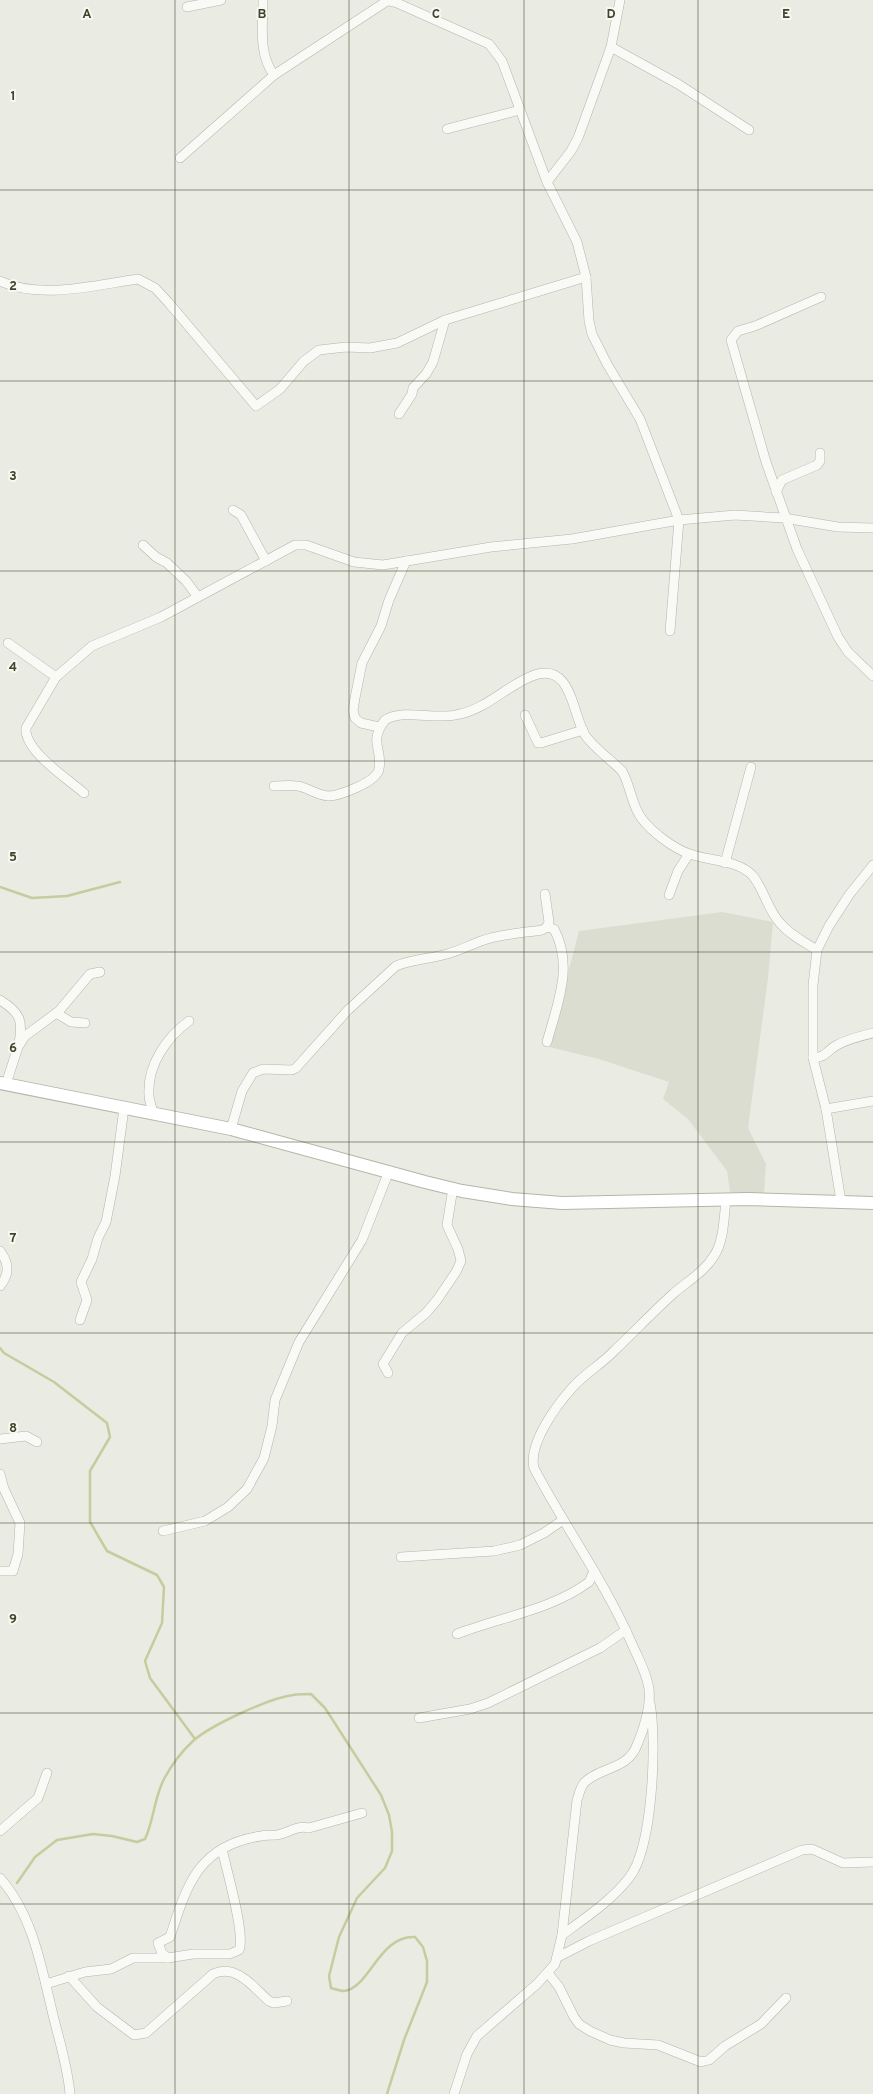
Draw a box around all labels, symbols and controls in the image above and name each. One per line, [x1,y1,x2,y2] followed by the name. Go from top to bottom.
[82,7,92,23] text: A
[258,7,267,23] text: B
[432,7,440,23] text: C
[606,7,616,23] text: D
[782,7,790,23] text: E
[10,89,16,105] text: 1
[9,279,17,295] text: 2
[9,469,17,485] text: 3
[9,660,17,676] text: 4
[9,850,17,866] text: 5
[9,1041,17,1057] text: 6
[10,1231,17,1247] text: 7
[9,1421,17,1437] text: 8
[9,1612,17,1628] text: 9

